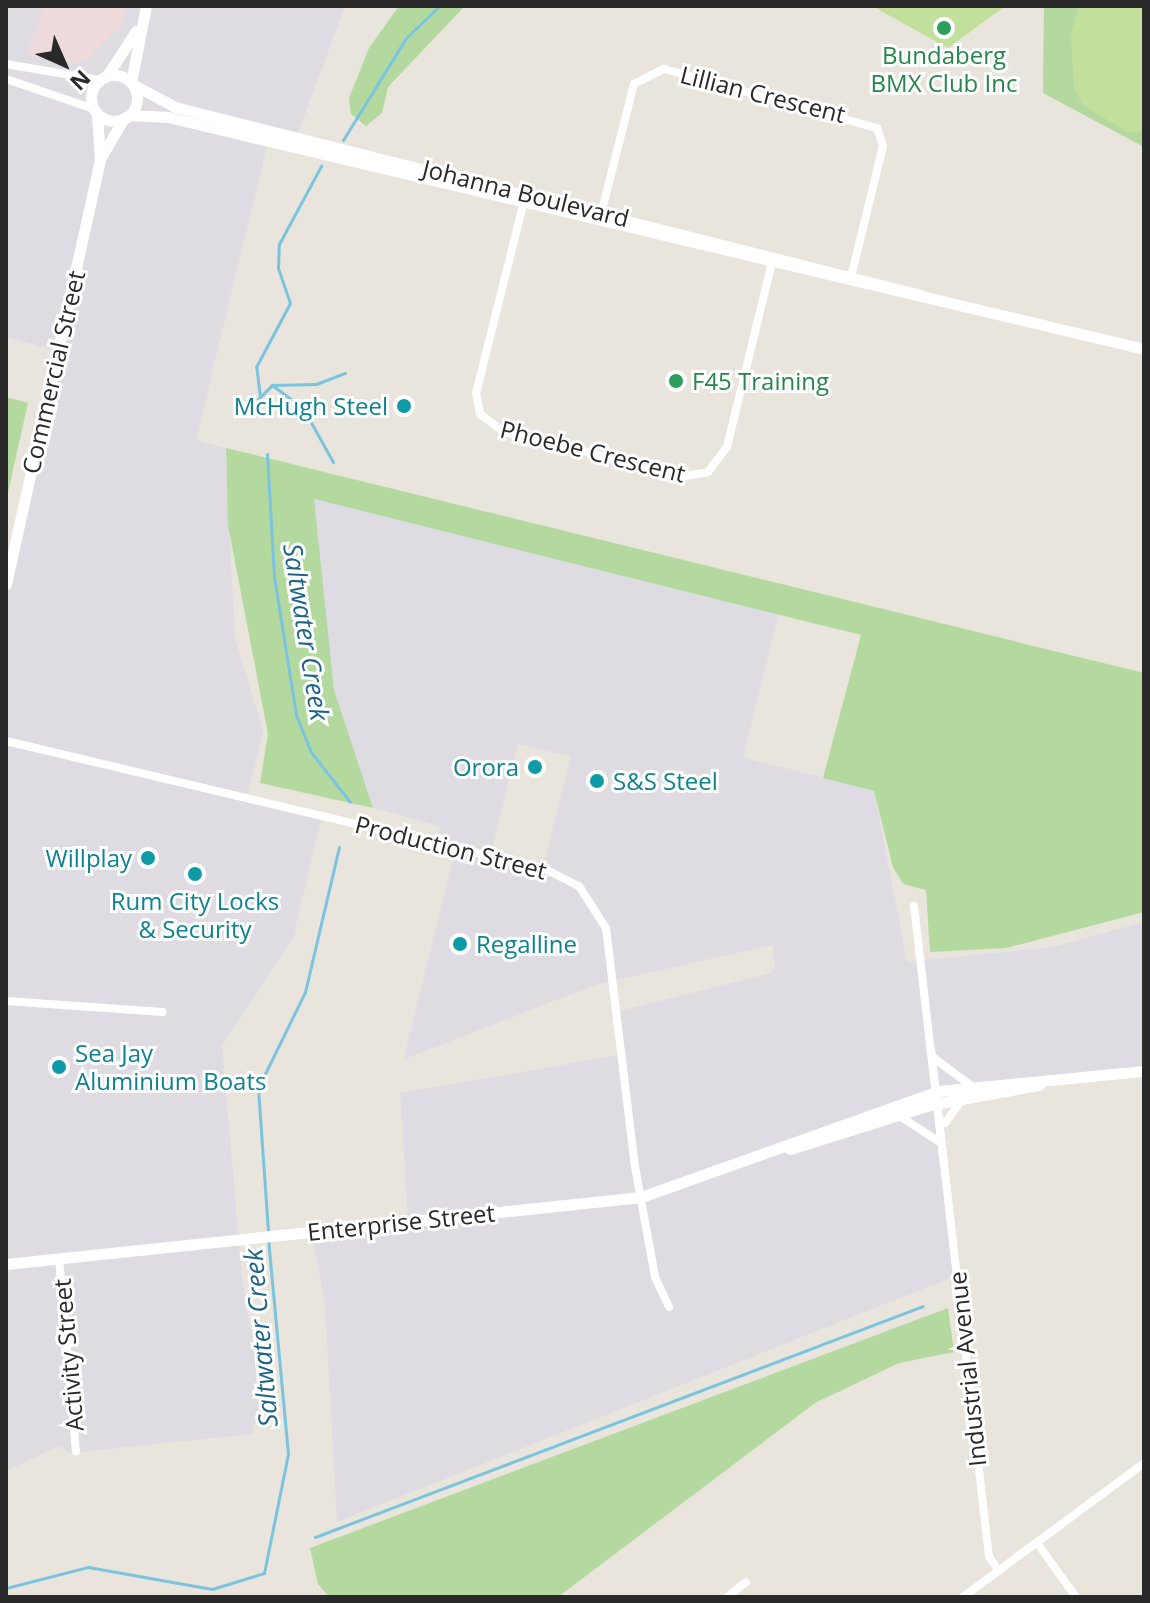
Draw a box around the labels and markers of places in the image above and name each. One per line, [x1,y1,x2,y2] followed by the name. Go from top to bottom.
[935,19,953,37] marker: Bundaberg BMX Club Inc
[871,41,1017,97] place label: Bundaberg BMX Club Inc
[692,367,829,395] place label: F45 Training
[667,372,685,390] marker: F45 Training
[234,392,388,420] place label: McHugh Steel
[395,397,413,415] marker: McHugh Steel
[453,753,519,781] place label: Orora
[526,758,544,776] marker: Orora
[613,767,718,795] place label: S&S Steel
[588,772,606,790] marker: S&S Steel
[46,844,132,872] place label: Willplay
[139,849,157,867] marker: Willplay
[186,865,204,883] marker: Rum City Locks & Security
[111,887,279,943] place label: Rum City Locks & Security
[476,930,577,958] place label: Regalline
[451,935,469,953] marker: Regalline
[75,1039,266,1095] place label: Sea Jay Aluminium Boats
[50,1058,68,1076] marker: Sea Jay Aluminium Boats

